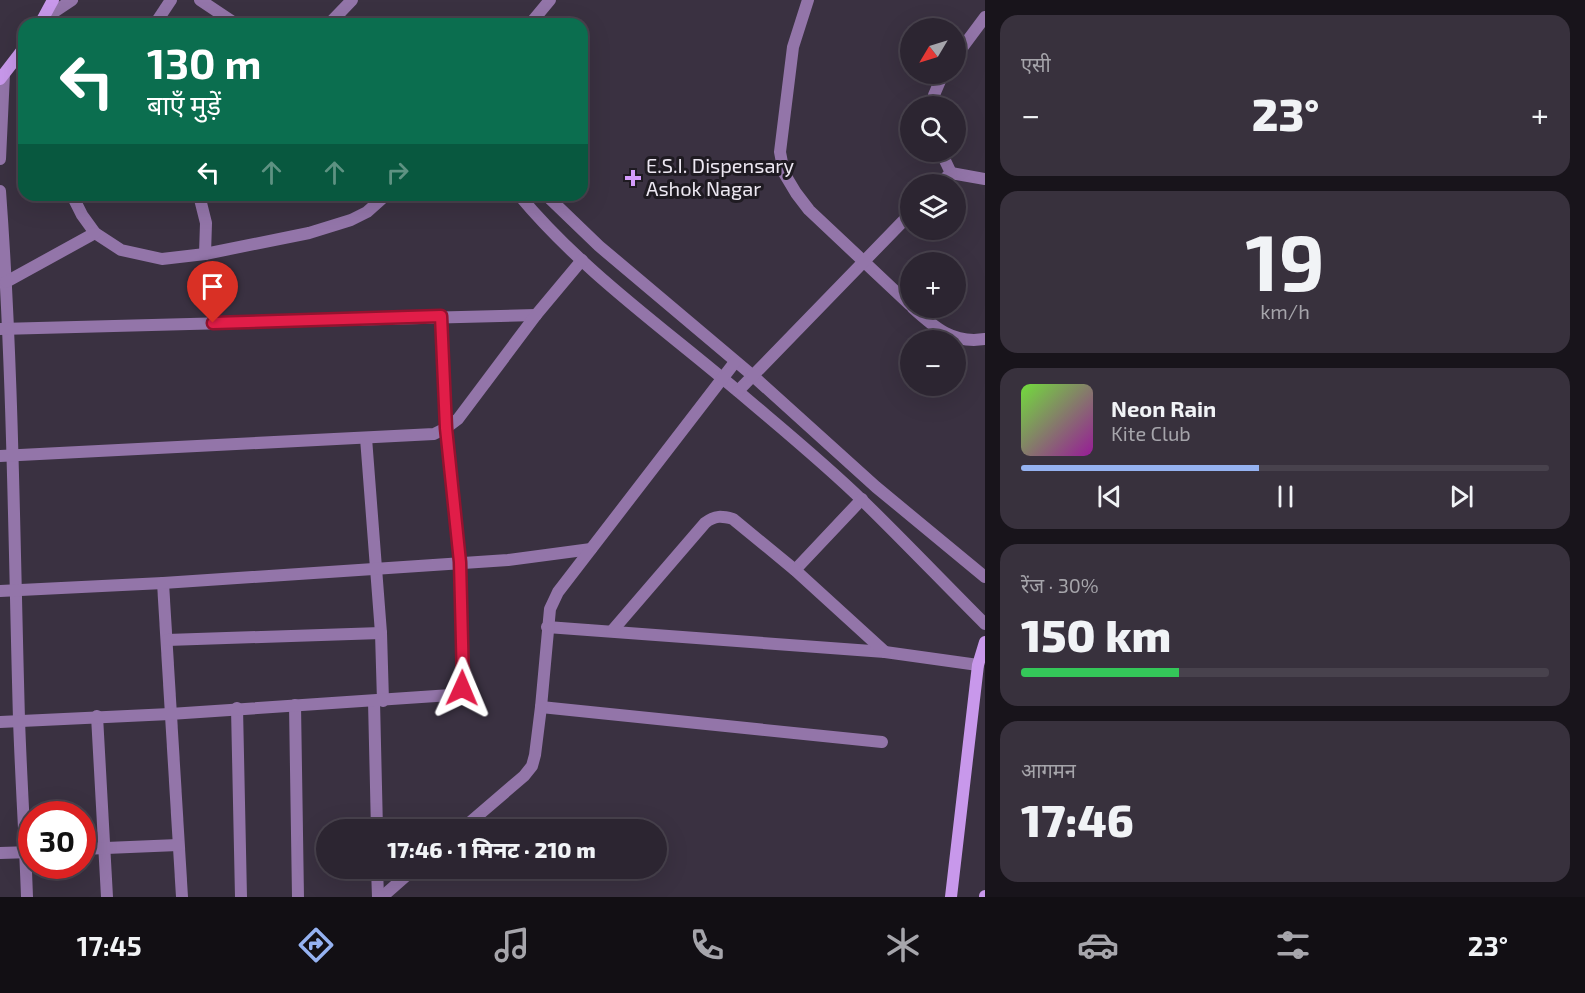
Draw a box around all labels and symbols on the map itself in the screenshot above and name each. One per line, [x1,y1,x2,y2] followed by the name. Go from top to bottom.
[900,18,966,84] north arrow
[646,153,794,200] place label: E.S.I. Dispensary Ashok Nagar
[624,169,642,187] marker: E.S.I. Dispensary Ashok Nagar
[187,261,238,323] pin
[430,656,494,720] position arrow
[18,801,96,879] speed limit sign: 30

